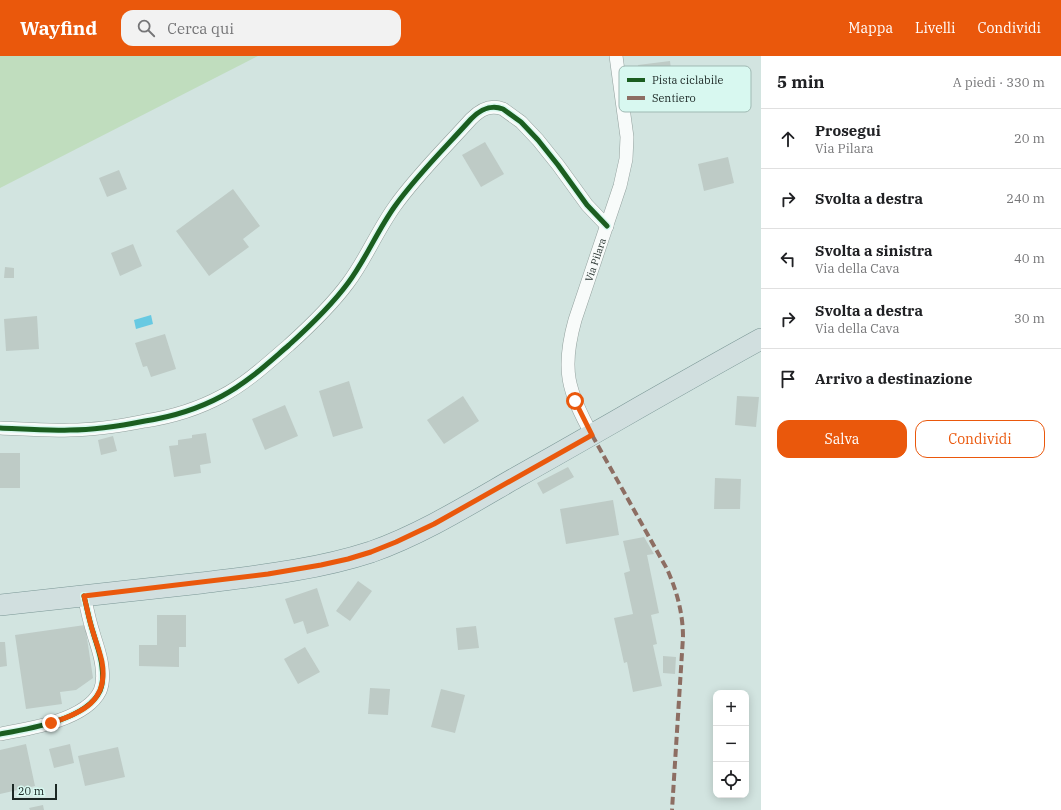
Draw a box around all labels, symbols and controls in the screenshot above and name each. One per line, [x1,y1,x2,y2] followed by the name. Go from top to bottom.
[121,10,401,46] search box
[20,16,97,40] text: Wayfind
[135,17,157,39] icon: search
[167,19,234,38] text: Cerca qui
[848,19,893,37] text: Mappa
[915,19,955,37] text: Livelli
[977,19,1041,37] text: Condividi
[619,66,751,112] legend
[777,71,825,93] text: 5 min
[652,73,723,87] text: Pista ciclabile
[953,74,1045,91] text: A piedi · 330 m
[652,91,696,105] text: Sentiero
[815,121,881,140] text: Prosegui
[777,128,799,150] icon: ahead
[1014,130,1045,147] text: 20 m
[815,140,874,157] text: Via Pilara
[777,188,799,210] icon: right
[815,189,923,208] text: Svolta a destra
[1006,190,1045,207] text: 240 m
[582,236,609,283] street label: Via Pilara
[815,241,933,260] text: Svolta a sinistra
[777,248,799,270] icon: left
[1014,250,1045,267] text: 40 m
[815,260,899,277] text: Via della Cava
[815,301,923,320] text: Svolta a destra
[777,308,799,330] icon: right
[1014,310,1045,327] text: 30 m
[815,320,899,337] text: Via della Cava
[777,368,799,390] icon: arrive
[815,369,972,388] text: Arrivo a destinazione
[566,392,584,410] route start
[777,420,907,458] button: Salva
[915,420,1045,458] button: Condividi
[713,690,749,798] map controls
[713,690,749,726] button: +
[42,714,60,732] route end
[713,726,749,762] button: −
[713,762,749,798] button: locate
[12,782,57,801] scale bar
[18,784,44,798] text: 20 m

